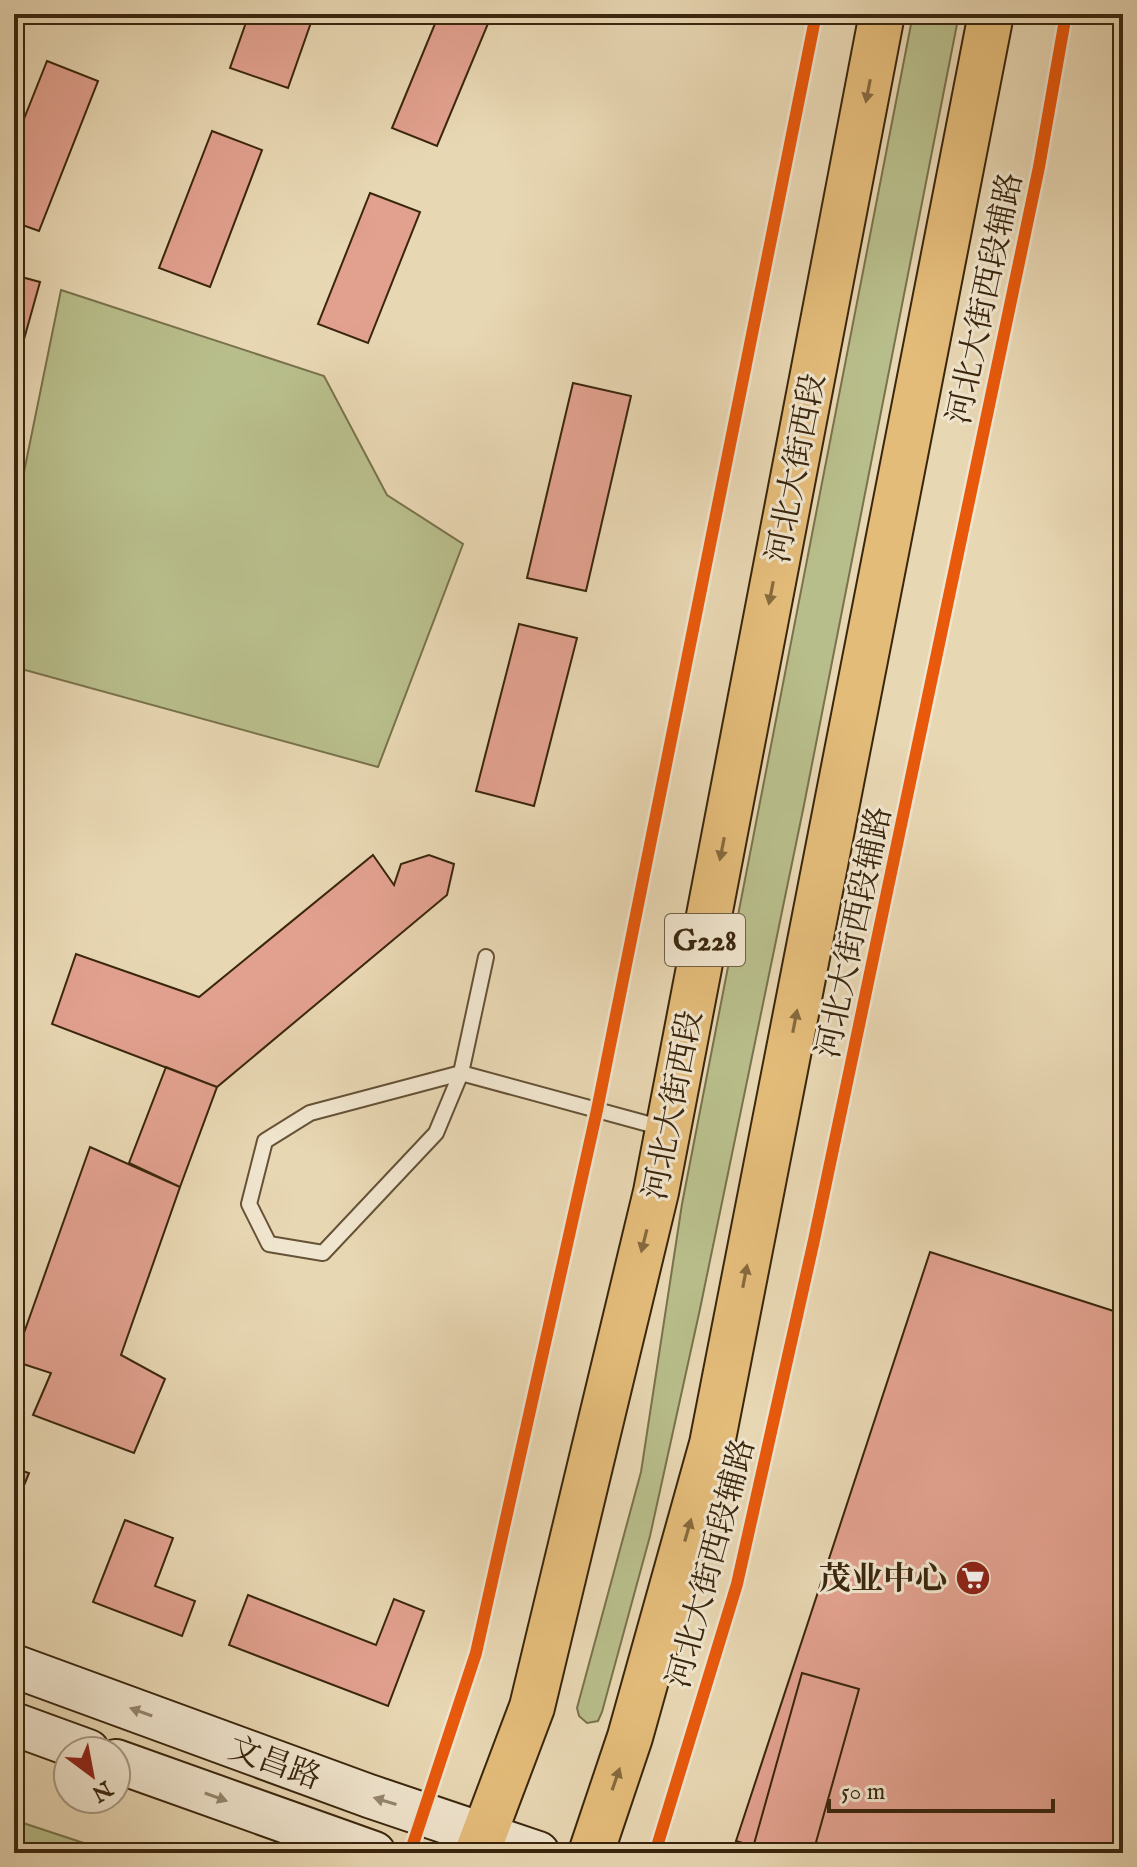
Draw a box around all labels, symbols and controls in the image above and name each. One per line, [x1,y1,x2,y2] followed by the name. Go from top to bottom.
[861,78,873,103] one-way arrow
[940,169,1033,428] street label: 河北大街西段辅路
[759,370,836,567] street label: 河北大街西段
[764,581,777,606] one-way arrow
[809,803,902,1062] street label: 河北大街西段辅路
[715,837,728,862] one-way arrow
[665,914,745,966] road number: G228
[636,1007,713,1204] street label: 河北大街西段
[790,1008,802,1033] one-way arrow
[637,1229,650,1254] one-way arrow
[739,1263,752,1288] one-way arrow
[659,1435,765,1693] street label: 河北大街西段辅路
[682,1517,695,1541] one-way arrow
[954,1559,992,1597] supermarket icon: 茂业中心
[819,1560,947,1601] place label: 茂业中心
[128,1706,152,1718] one-way arrow
[222,1729,326,1800] street label: 文昌路
[52,1735,132,1815] north arrow
[829,1763,1053,1813] scale bar
[610,1767,623,1791] one-way arrow
[86,1773,118,1807] text: N
[841,1777,885,1808] text: 50 m
[204,1791,228,1804] one-way arrow
[373,1794,397,1807] one-way arrow

